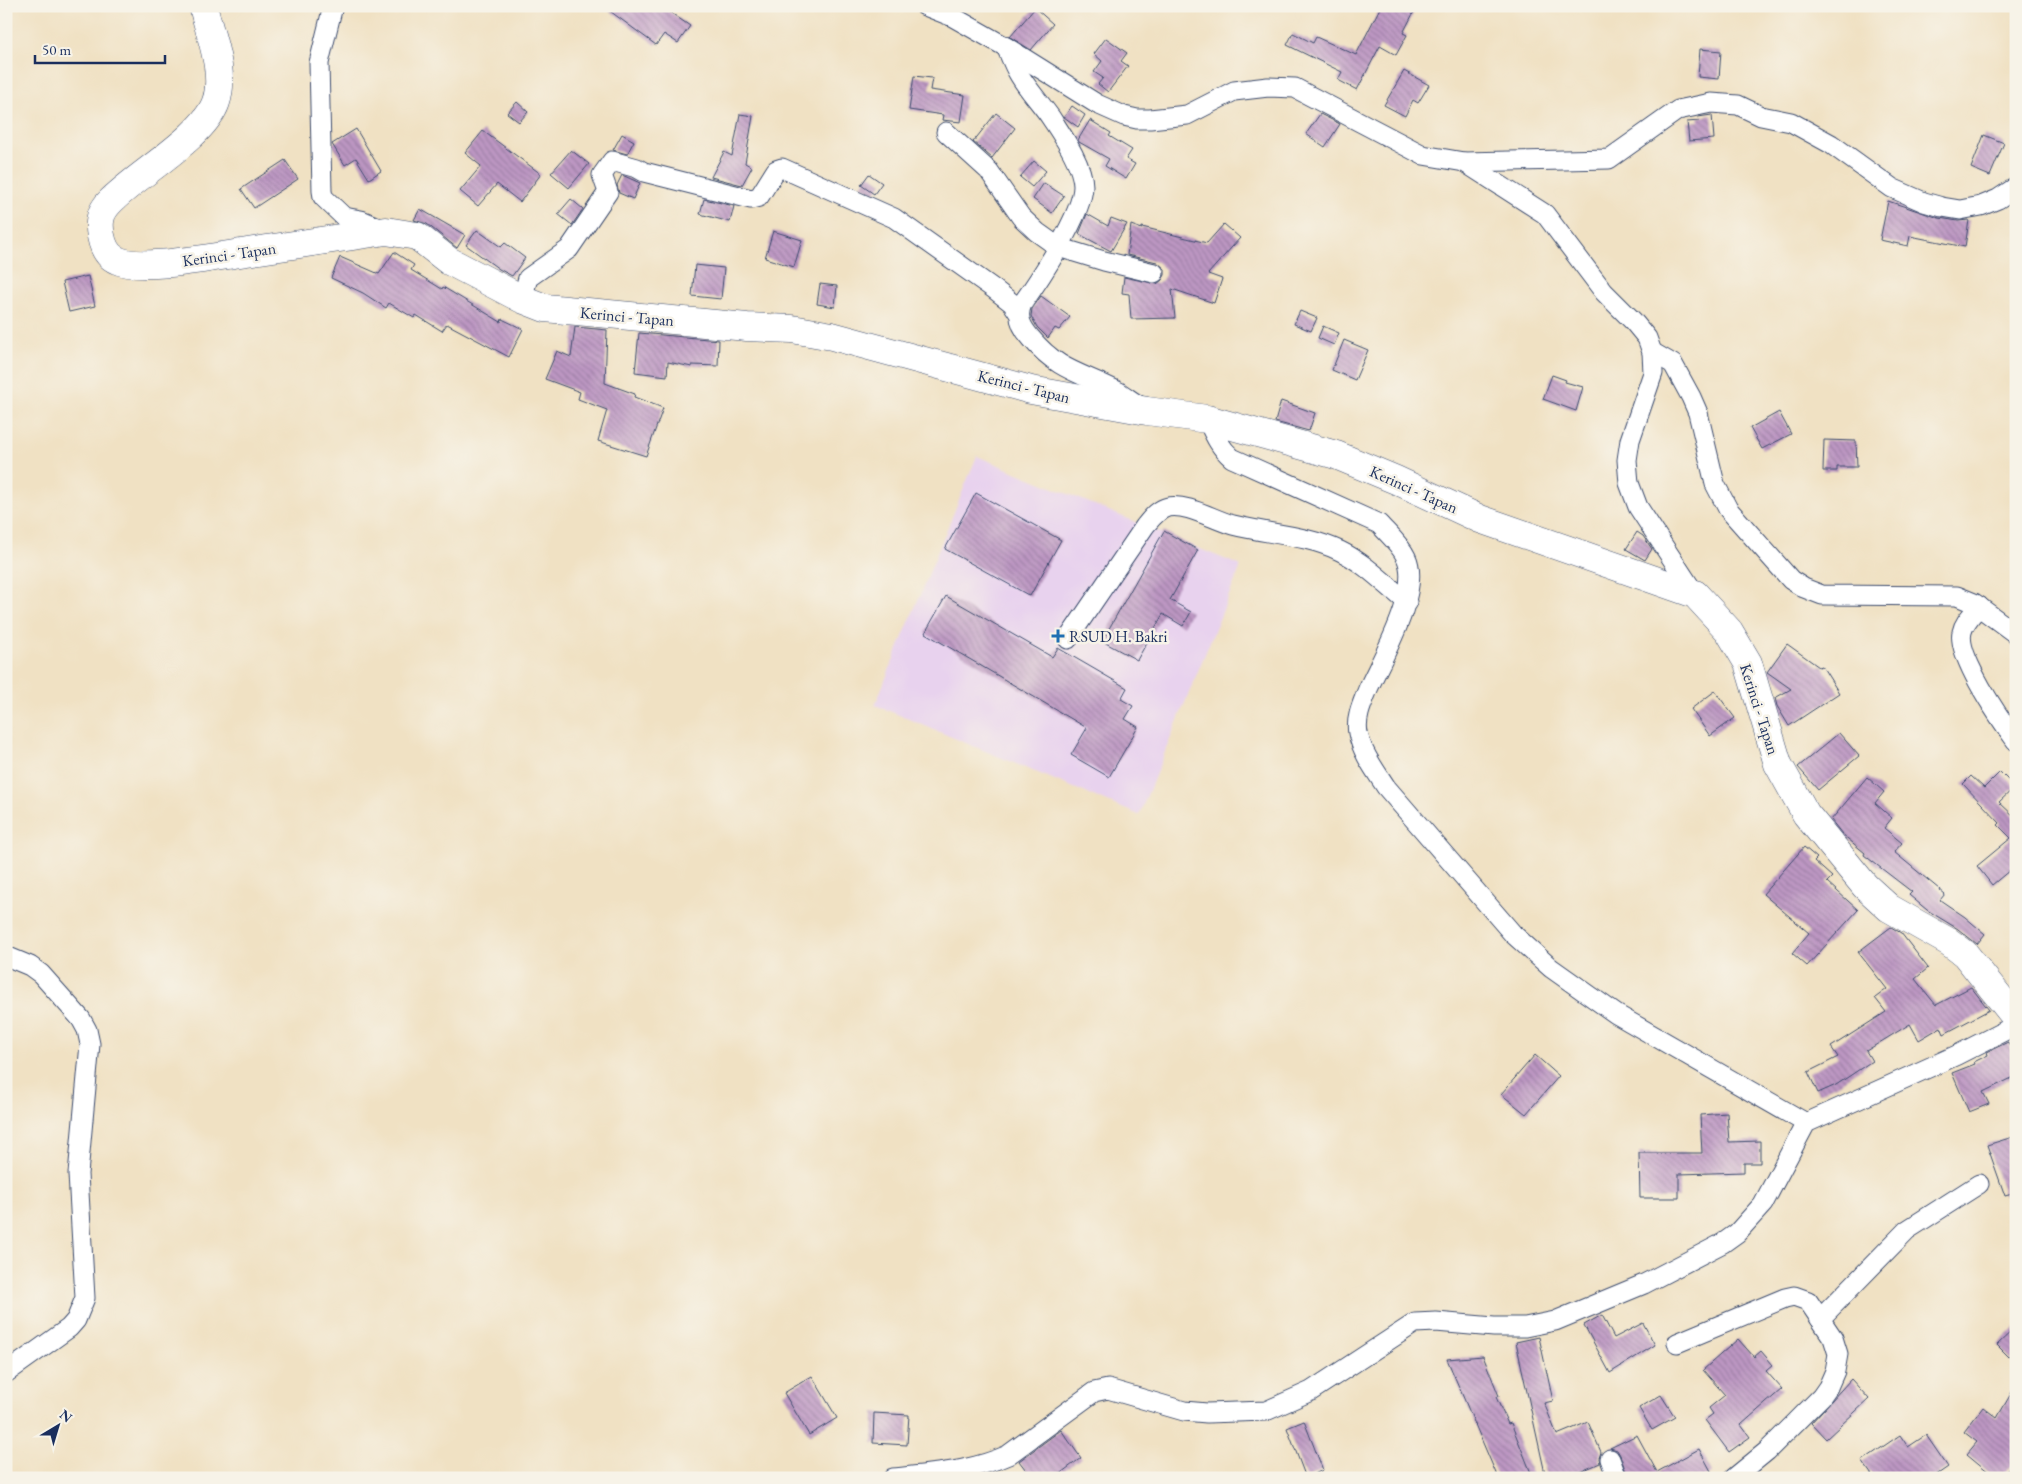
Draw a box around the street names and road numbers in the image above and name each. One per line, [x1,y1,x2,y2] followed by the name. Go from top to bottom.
[181,237,278,271] street label: Kerinci - Tapan
[579,302,675,331] street label: Kerinci - Tapan
[976,365,1073,408] street label: Kerinci - Tapan
[1366,461,1462,518] street label: Kerinci - Tapan
[1735,661,1784,758] street label: Kerinci - Tapan

